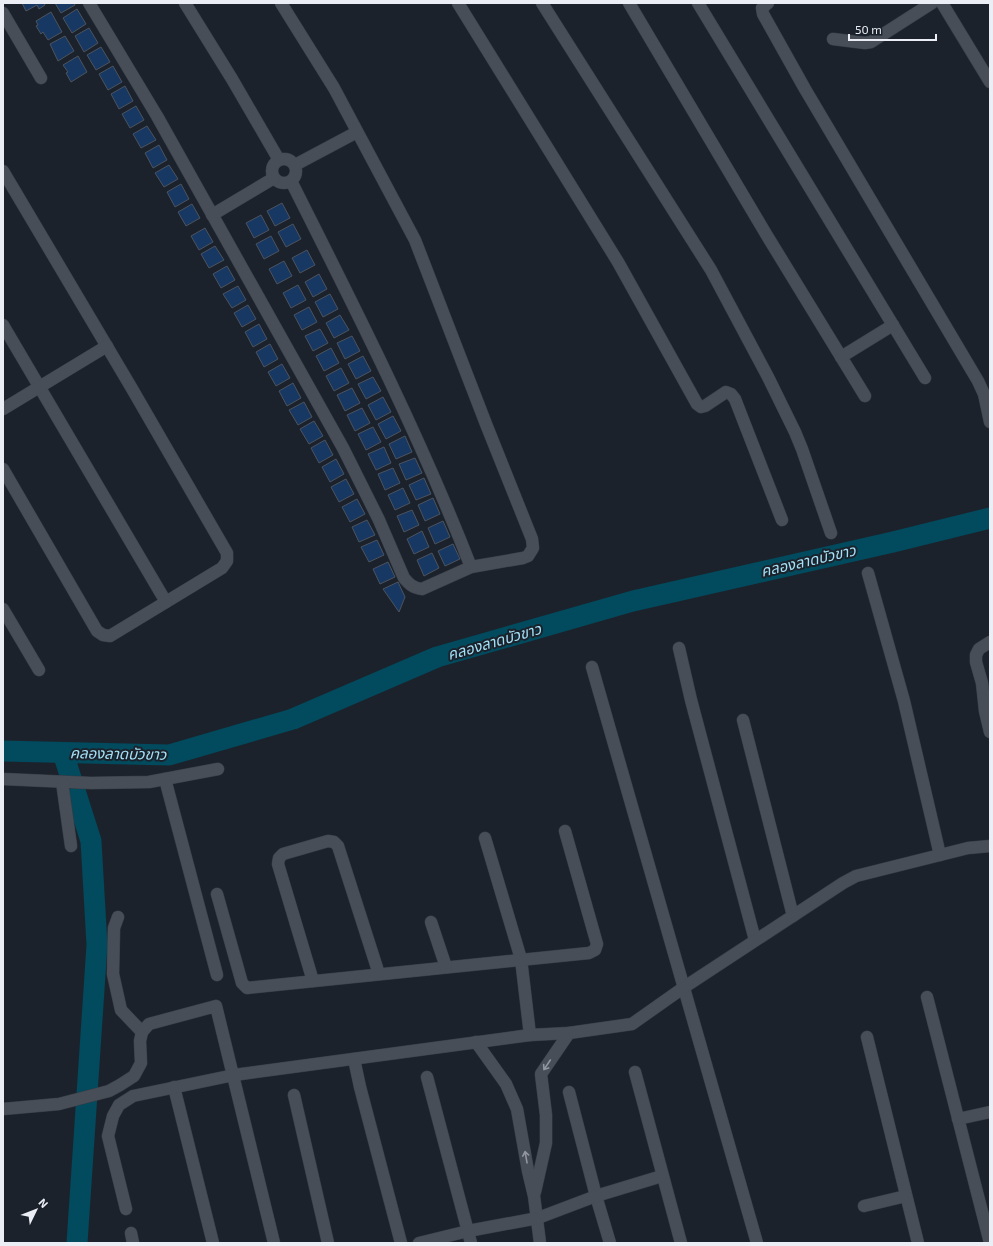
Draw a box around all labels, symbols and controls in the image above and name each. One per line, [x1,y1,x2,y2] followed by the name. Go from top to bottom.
[849,16,936,42] scale bar
[855,22,882,36] text: 50 m
[759,540,858,580] water label: คลองลาดบัวขาว
[445,619,543,663] water label: คลองลาดบัวขาว
[70,743,167,763] water label: คลองลาดบัวขาว
[542,1059,550,1071] one-way arrow
[522,1151,530,1164] one-way arrow
[16,1190,56,1230] north arrow
[36,1195,51,1210] text: N

